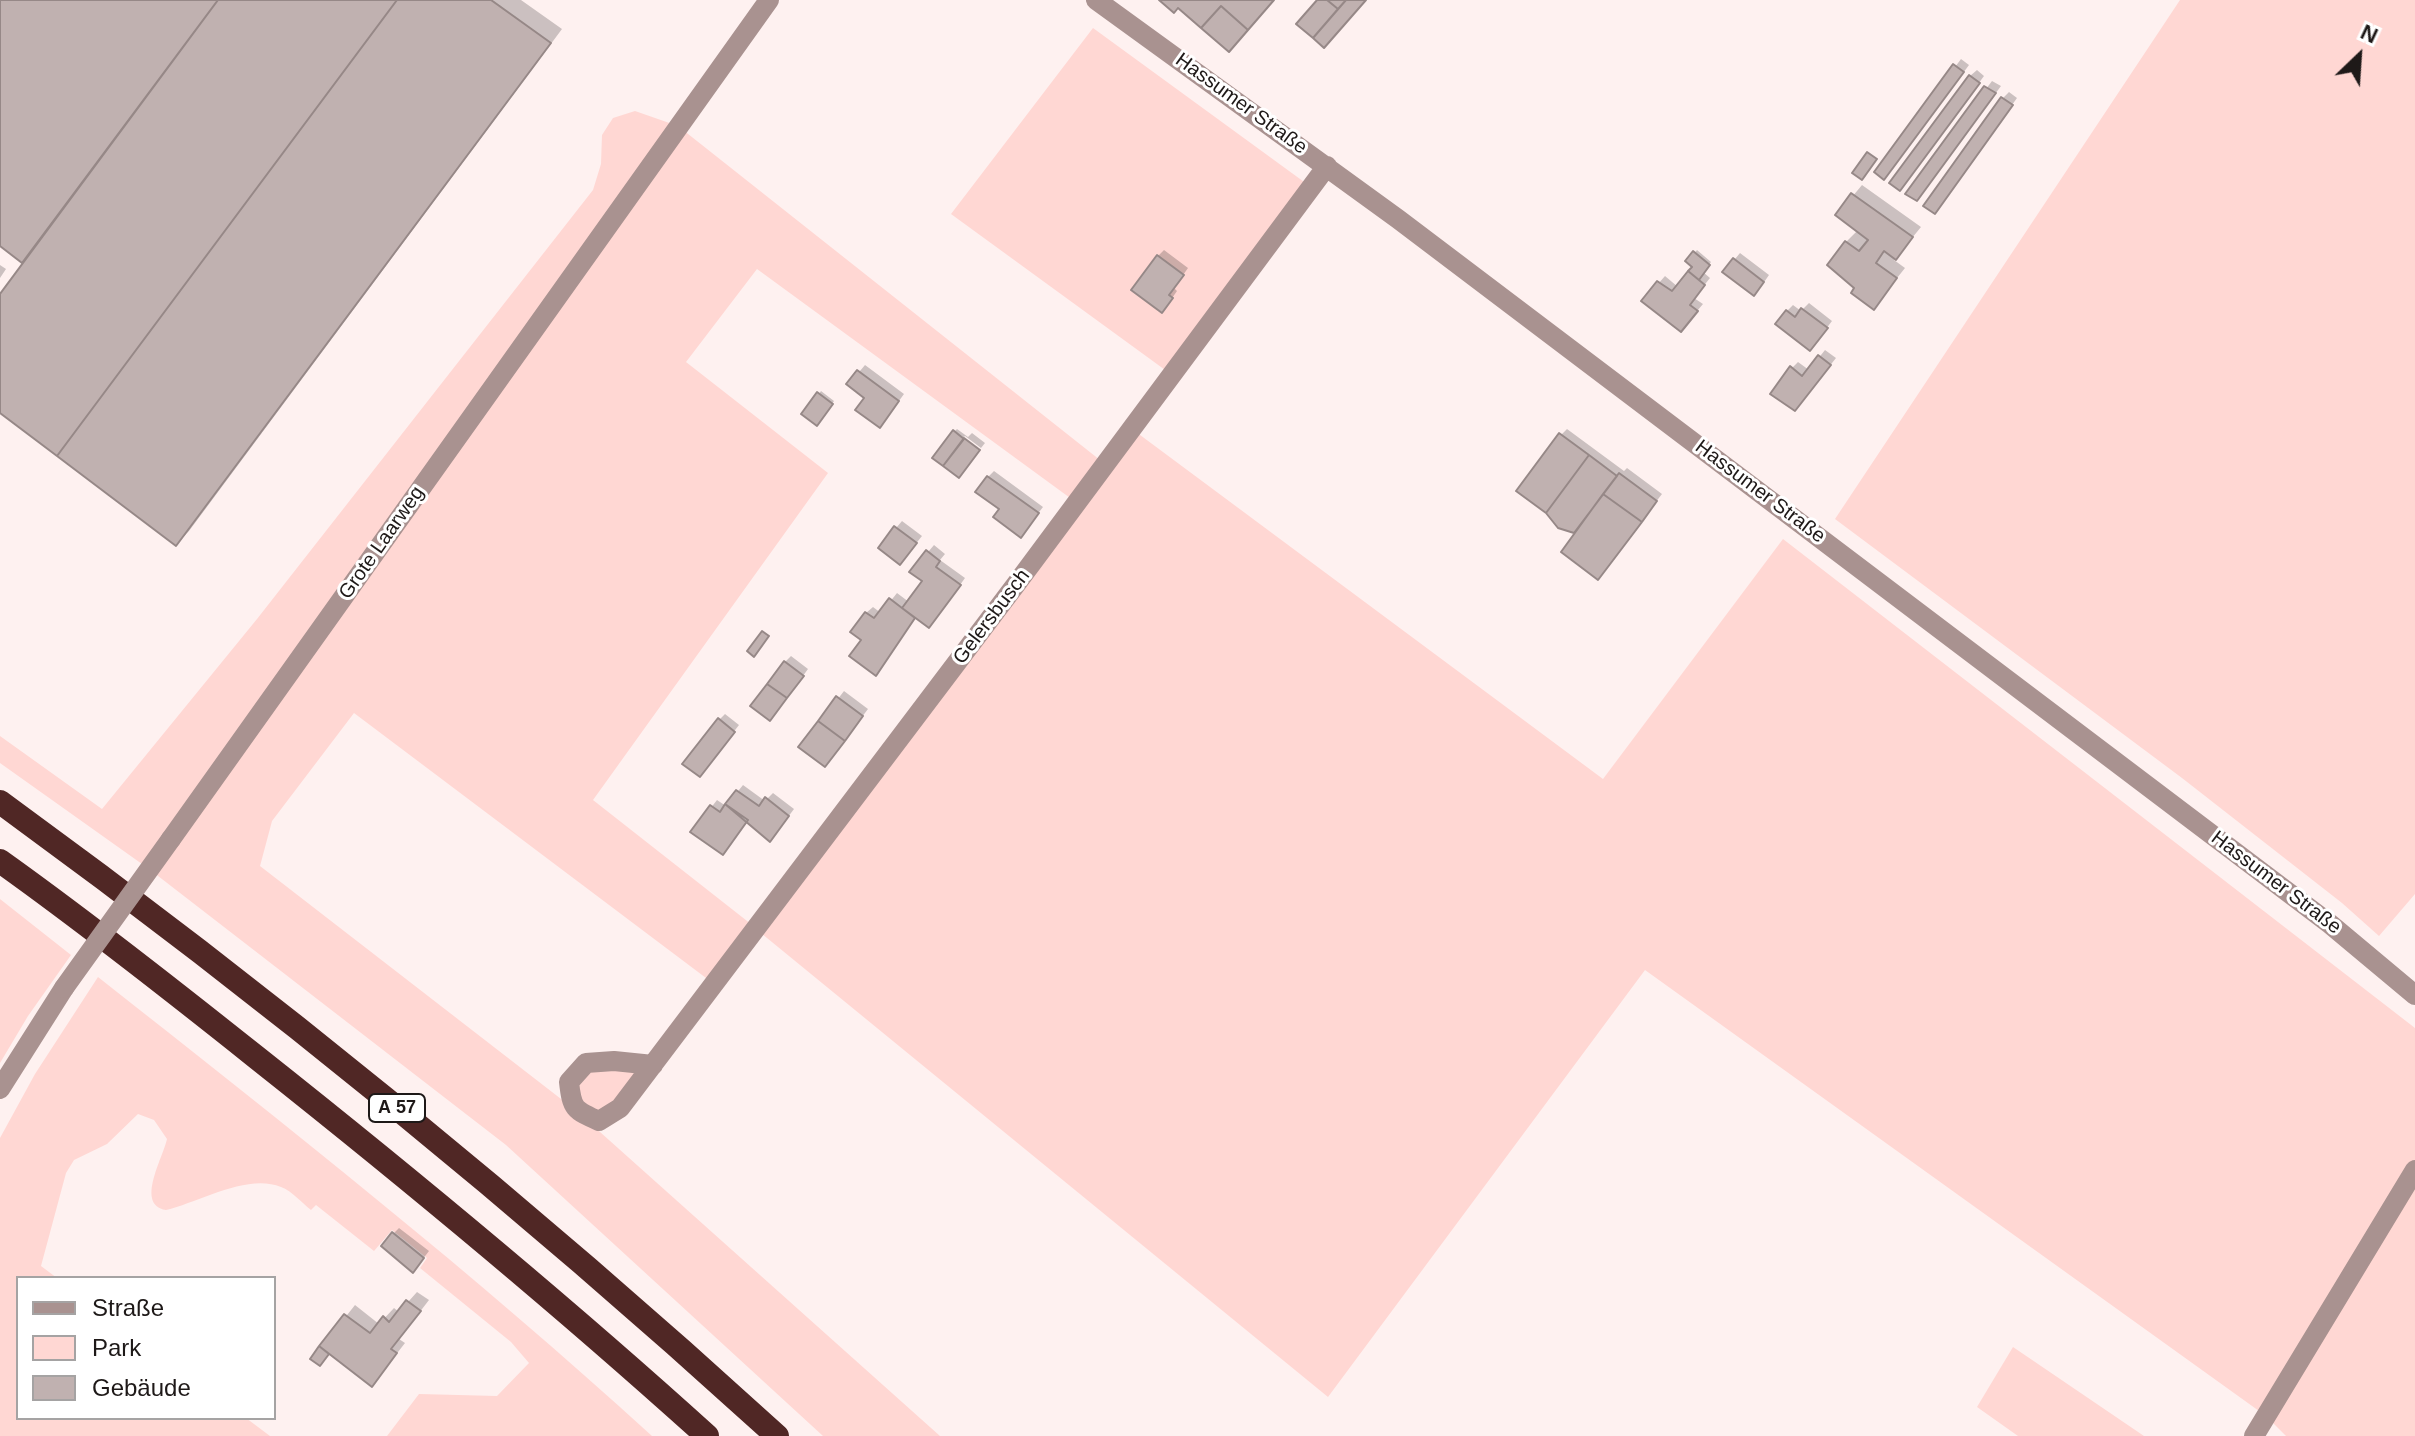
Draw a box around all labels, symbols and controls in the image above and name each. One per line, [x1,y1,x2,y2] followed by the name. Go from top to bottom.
[2319,16,2399,96] north arrow
[2357,19,2382,48] text: N
[1171,48,1311,160] street label: Hassumer Straße
[1690,435,1830,549] street label: Hassumer Straße
[334,482,430,604] street label: Grote Laarweg
[949,565,1035,669] street label: Gelersbusch
[2206,826,2346,940] street label: Hassumer Straße
[369,1094,425,1122] road number: A 57
[16,1276,276,1420] legend
[92,1294,164,1321] text: Straße
[92,1334,141,1361] text: Park
[92,1374,191,1401] text: Gebäude

